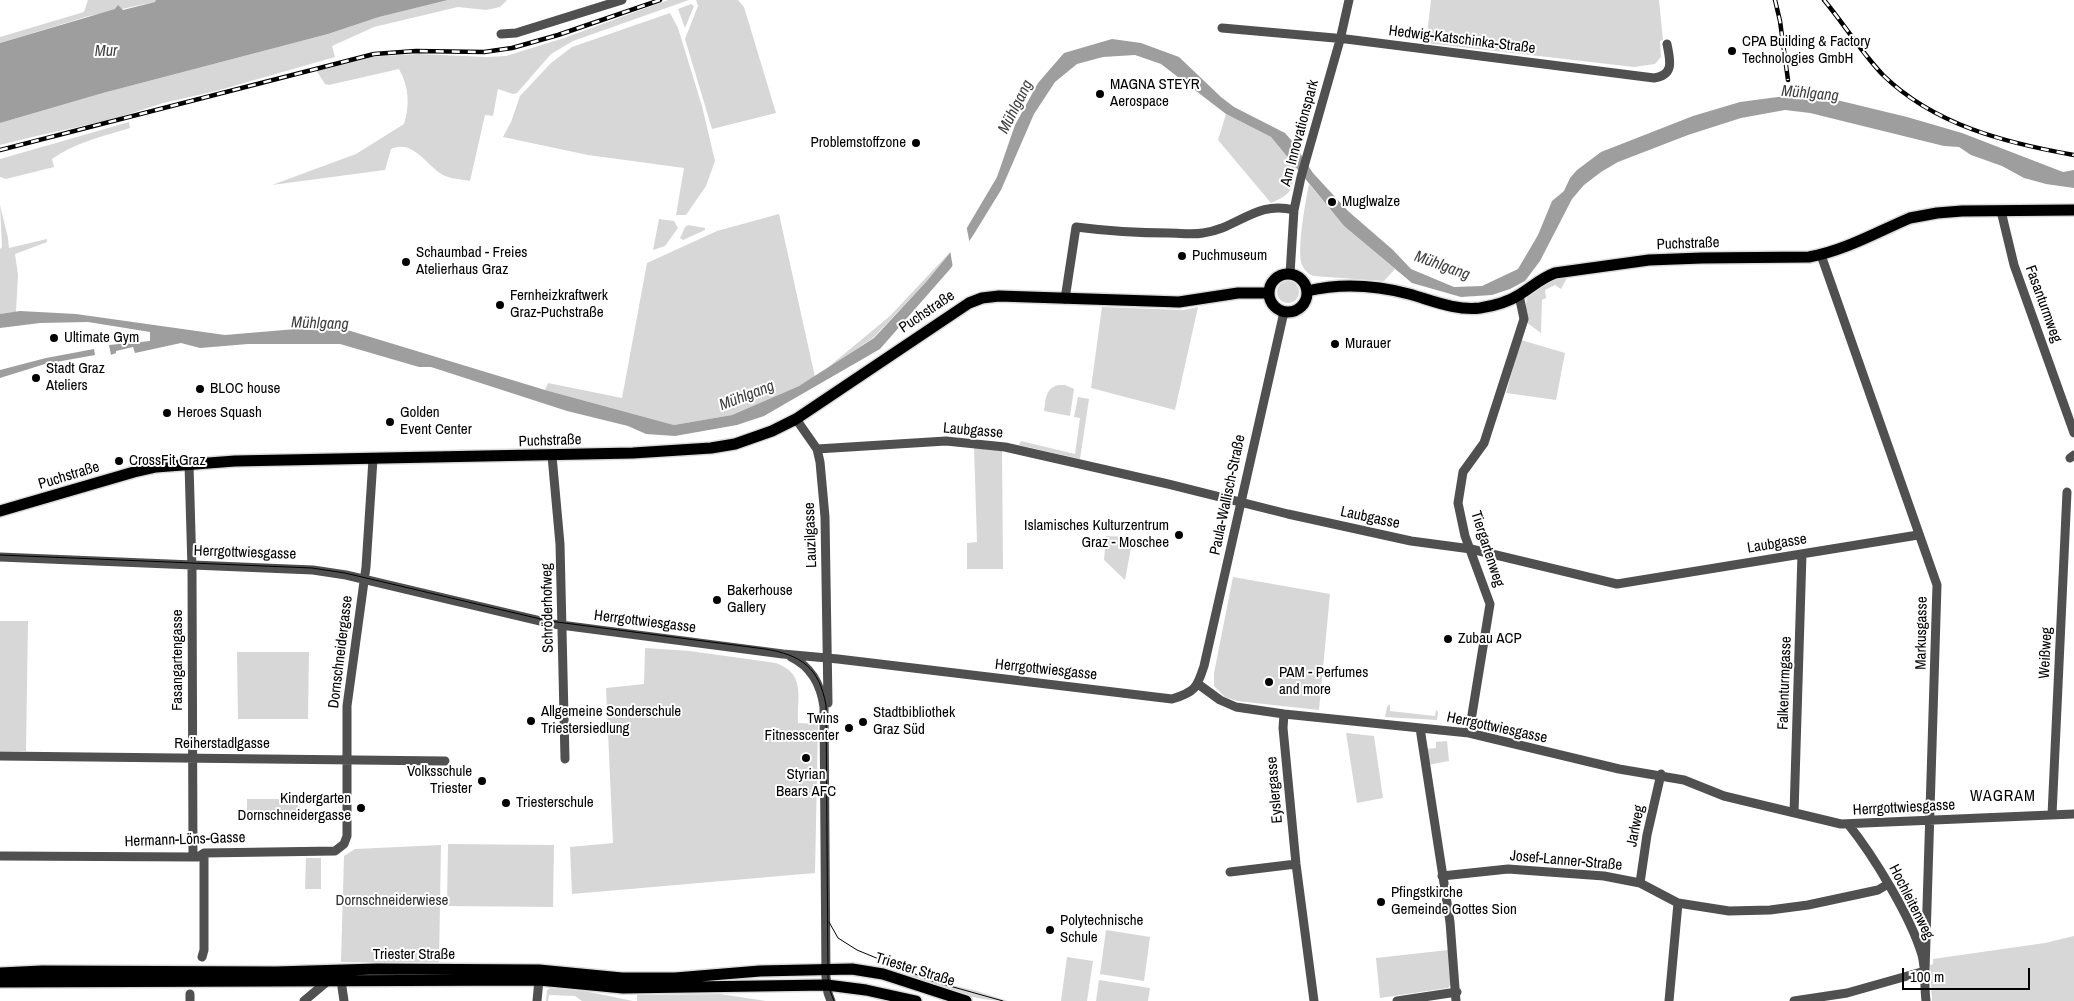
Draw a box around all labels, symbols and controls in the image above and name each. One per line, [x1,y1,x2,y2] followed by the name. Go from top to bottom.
[1388,22,1536,58] street label: Hedwig-Katschinka-Straße
[1742,33,1870,68] place label: CPA Building & Factory Technologies GmbH
[95,42,117,62] water label: Mur
[1726,45,1738,57] marker: CPA Building & Factory Technologies GmbH
[1110,76,1200,111] place label: MAGNA STEYR Aerospace
[994,77,1038,137] water label: Mühlgang
[1277,78,1323,188] street label: Am Innovationspark
[1780,82,1840,106] water label: Mühlgang
[1094,88,1106,100] marker: MAGNA STEYR Aerospace
[810,134,906,152] place label: Problemstoffzone
[910,137,922,149] marker: Problemstoffzone
[1342,193,1400,211] place label: Muglwalze
[1326,196,1338,208] marker: Muglwalze
[1656,234,1720,254] street label: Puchstraße
[416,244,527,279] place label: Schaumbad - Freies Atelierhaus Graz
[1192,247,1267,265] place label: Puchmuseum
[1412,247,1472,285] water label: Mühlgang
[1176,250,1188,262] marker: Puchmuseum
[400,256,412,268] marker: Schaumbad - Freies Atelierhaus Graz
[2021,263,2065,345] street label: Fasanturmweg
[510,287,608,322] place label: Fernheizkraftwerk Graz-Puchstraße
[896,287,958,337] street label: Puchstraße
[494,299,506,311] marker: Fernheizkraftwerk Graz-Puchstraße
[291,313,349,335] water label: Mühlgang
[64,329,139,347] place label: Ultimate Gym
[48,332,60,344] marker: Ultimate Gym
[1345,335,1391,353] place label: Murauer
[1329,338,1341,350] marker: Murauer
[46,360,105,395] place label: Stadt Graz Ateliers
[30,372,42,384] marker: Stadt Graz Ateliers
[717,377,777,415] water label: Mühlgang
[210,380,280,398] place label: BLOC house
[194,383,206,395] marker: BLOC house
[177,404,262,422] place label: Heroes Squash
[400,404,472,439] place label: Golden Event Center
[161,407,173,419] marker: Heroes Squash
[384,416,396,428] marker: Golden Event Center
[942,419,1004,443] street label: Laubgasse
[518,431,582,451] street label: Puchstraße
[1206,433,1250,557] street label: Paula-Wallisch-Straße
[129,452,206,470] place label: CrossFit Graz
[113,455,125,467] marker: CrossFit Graz
[36,458,102,494] street label: Puchstraße
[801,502,821,568] street label: Lauzilgasse
[1339,503,1401,533] street label: Laubgasse
[1466,509,1508,589] street label: Tiergartenweg
[1024,517,1169,552] place label: Islamisches Kulturzentrum Graz - Moschee
[1173,529,1185,541] marker: Islamisches Kulturzentrum Graz - Moschee
[1746,530,1808,558] street label: Laubgasse
[193,542,297,564] street label: Herrgottwiesgasse
[538,563,558,653] street label: Schröderhofweg
[727,582,793,617] place label: Bakerhouse Gallery
[711,594,723,606] marker: Bakerhouse Gallery
[325,595,357,709] street label: Dornschneidergasse
[1912,596,1932,670] street label: Markusgasse
[593,607,697,637] street label: Herrgottwiesgasse
[169,609,187,711] street label: Fasangartengasse
[2036,627,2056,679] street label: Weißweg
[1458,630,1522,648] place label: Zubau ACP
[1442,633,1454,645] marker: Zubau ACP
[1774,636,1796,730] street label: Falkenturmgasse
[994,656,1098,684] street label: Herrgottwiesgasse
[1279,664,1368,699] place label: PAM - Perfumes and more
[1263,676,1275,688] marker: PAM - Perfumes and more
[541,703,681,738] place label: Allgemeine Sonderschule Triestersiedlung
[873,704,955,739] place label: Stadtbibliothek Graz Süd
[1445,709,1549,747] street label: Herrgottwiesgasse
[764,710,839,745] place label: Twins Fitnesscenter
[525,715,537,727] marker: Allgemeine Sonderschule Triestersiedlung
[857,716,869,728] marker: Stadtbibliothek Graz Süd
[843,722,855,734] marker: Twins Fitnesscenter
[174,735,270,753] street label: Reiherstadlgasse
[800,752,812,764] marker: Styrian Bears AFC
[1263,756,1287,824] street label: Eyslergasse
[407,763,472,798] place label: Volksschule Triester
[776,766,836,801] place label: Styrian Bears AFC
[476,775,488,787] marker: Volksschule Triester
[1969,787,2037,807] district label: WAGRAM
[238,790,351,825] place label: Kindergarten Dornschneidergasse
[516,794,593,812] place label: Triesterschule
[1852,796,1956,820] street label: Herrgottwiesgasse
[500,797,512,809] marker: Triesterschule
[355,802,367,814] marker: Kindergarten Dornschneidergasse
[1623,803,1649,849] street label: Jarlweg
[124,829,246,851] street label: Hermann-Löns-Gasse
[1509,847,1623,875] street label: Josef-Lanner-Straße
[1885,862,1937,942] street label: Hochleitenweg
[1391,884,1517,919] place label: Pfingstkirche Gemeinde Gottes Sion
[336,892,448,910] park label: Dornschneiderwiese
[1375,896,1387,908] marker: Pfingstkirche Gemeinde Gottes Sion
[1060,912,1143,947] place label: Polytechnische Schule
[1044,924,1056,936] marker: Polytechnische Schule
[373,946,455,964] street label: Triester Straße
[873,949,957,991] street label: Triester Straße
[1904,958,2032,990] scale bar
[1910,966,1944,987] text: 100 m

